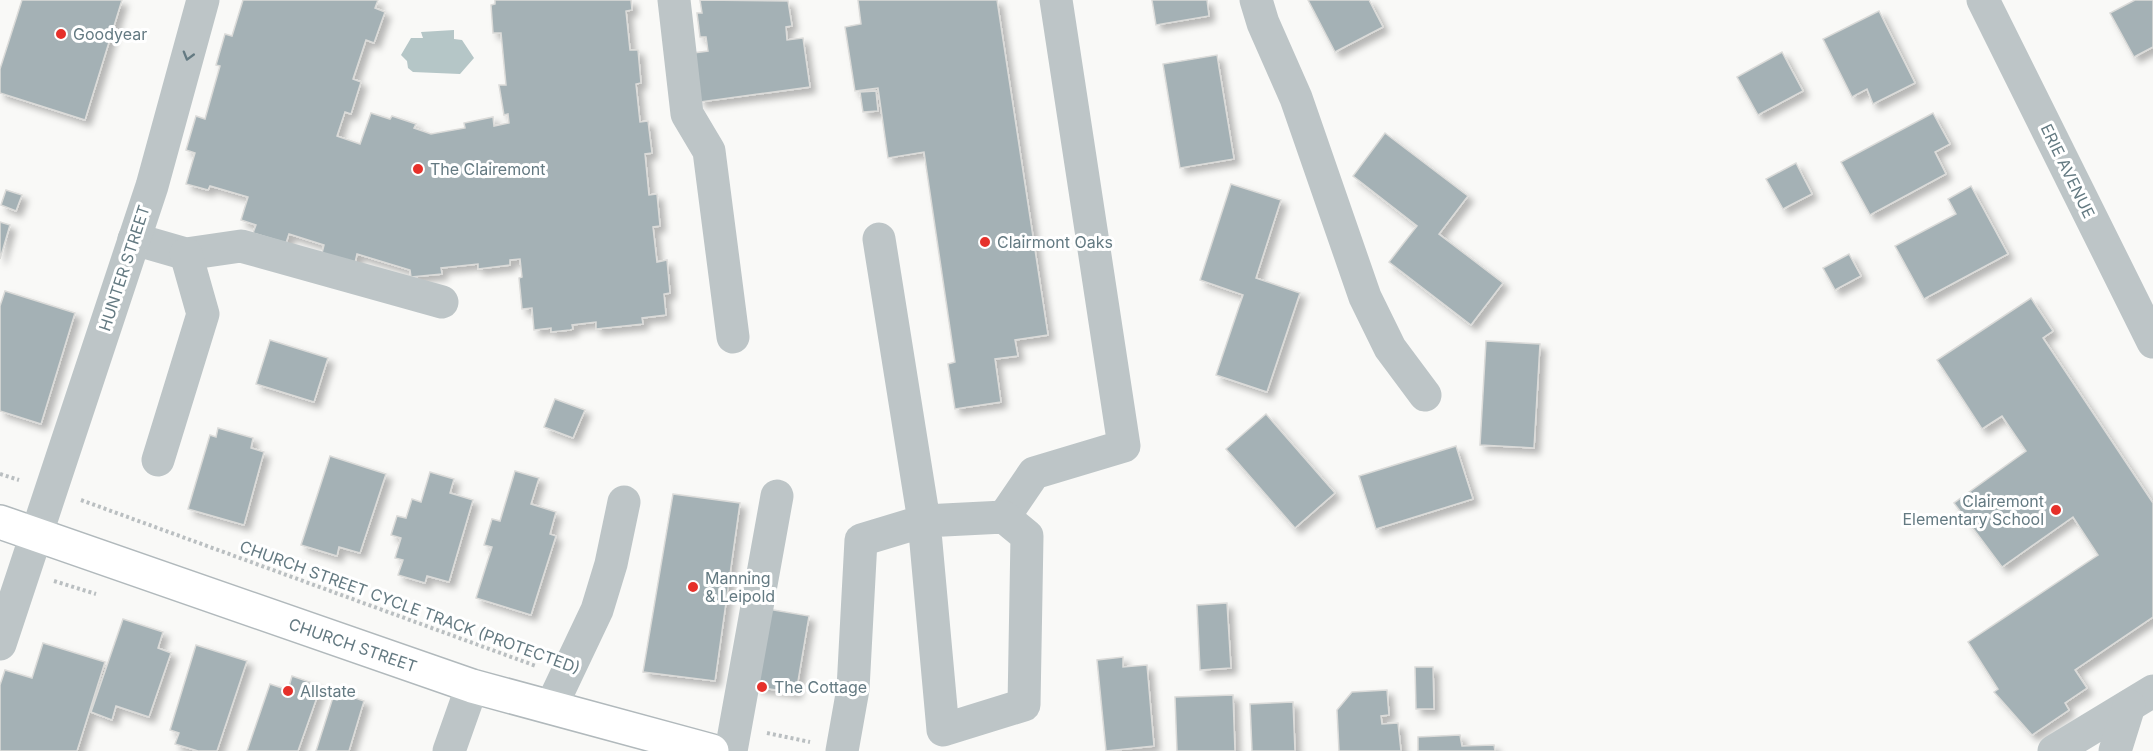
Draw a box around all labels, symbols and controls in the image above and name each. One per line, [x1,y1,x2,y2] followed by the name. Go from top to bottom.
[73,24,147,44] place label: Goodyear
[54,27,68,41] marker: Goodyear
[182,51,195,61] one-way arrow
[2037,121,2099,221] street label: ERIE AVENUE
[430,159,545,179] place label: The Clairemont
[411,162,425,176] marker: The Clairemont
[94,203,154,333] street label: HUNTER STREET
[997,232,1113,252] place label: Clairmont Oaks
[978,235,992,249] marker: Clairmont Oaks
[1902,491,2044,529] place label: Clairemont Elementary School
[2049,503,2063,517] marker: Clairemont Elementary School
[237,536,583,678] street label: CHURCH STREET CYCLE TRACK (PROTECTED)
[705,568,775,606] place label: Manning & Leipold
[686,580,700,594] marker: Manning & Leipold
[286,614,420,676] street label: CHURCH STREET
[774,677,867,697] place label: The Cottage
[755,680,769,694] marker: The Cottage
[300,681,356,701] place label: Allstate
[281,684,295,698] marker: Allstate

